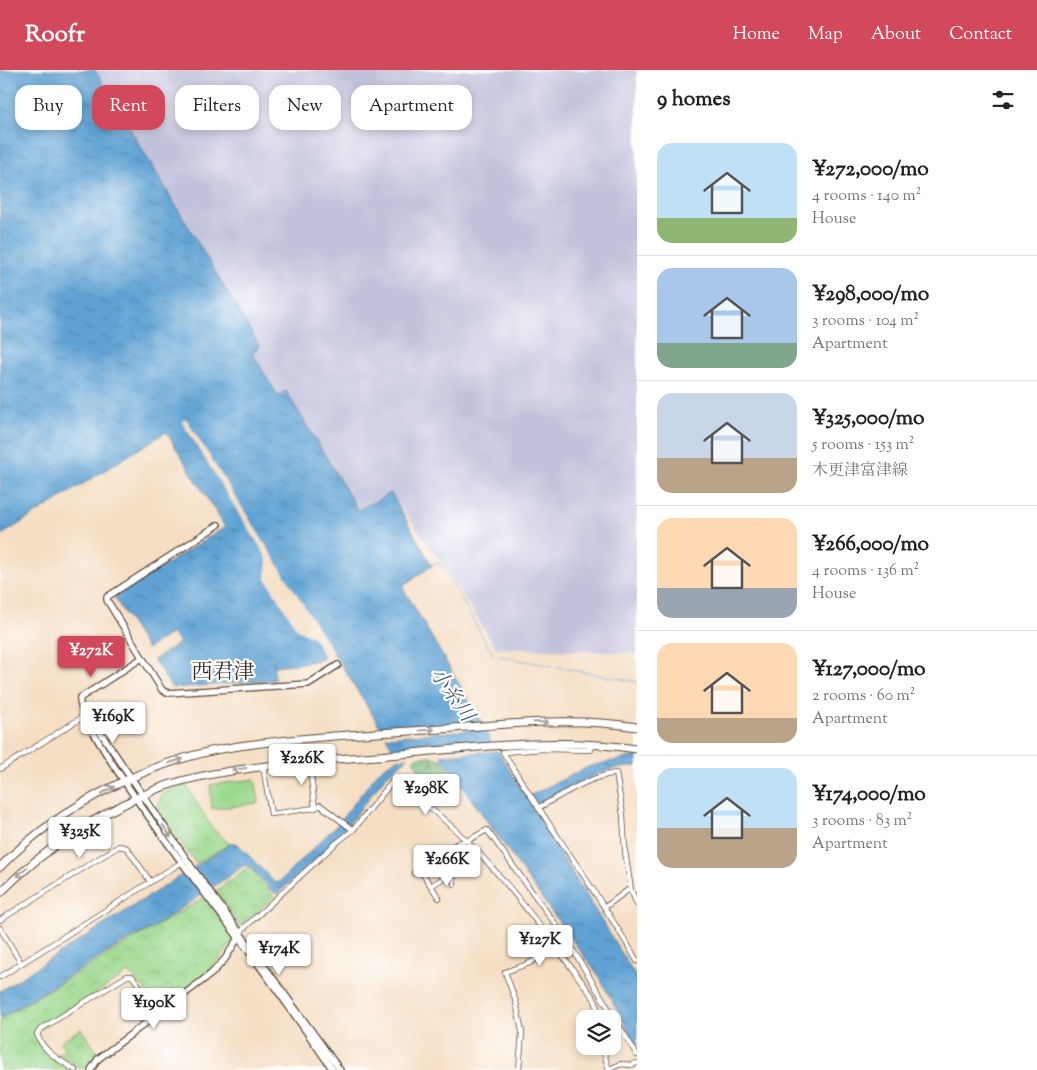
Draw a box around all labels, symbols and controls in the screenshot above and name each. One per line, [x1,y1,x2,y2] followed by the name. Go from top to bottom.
[25,18,85,52] text: Roofr
[733,22,780,48] text: Home
[808,22,843,48] text: Map
[871,22,921,48] text: About
[949,22,1012,48] text: Contact
[15,85,82,130] chip: Buy
[92,85,165,130] chip: Rent
[175,85,259,130] chip: Filters
[269,85,341,130] chip: New
[351,85,472,130] chip: Apartment
[657,85,730,115] text: 9 homes
[989,86,1017,114] icon: filters
[812,155,929,185] text: ¥272,000/mo
[697,163,757,223] icon: home
[812,185,921,208] text: 4 rooms · 140 m²
[812,208,856,231] text: House
[812,280,929,310] text: ¥298,000/mo
[697,288,757,348] icon: home
[812,310,919,333] text: 3 rooms · 104 m²
[812,333,888,356] text: Apartment
[812,404,925,434] text: ¥325,000/mo
[697,413,757,473] icon: home
[812,434,914,457] text: 5 rooms · 153 m²
[812,460,908,483] text: 木更津富津線
[812,530,929,560] text: ¥266,000/mo
[697,538,757,598] icon: home
[812,560,919,583] text: 4 rooms · 136 m²
[812,583,856,606] text: House
[56,636,126,678] pin: ¥272K
[69,640,113,663] text: ¥272K
[812,655,926,685] text: ¥127,000/mo
[192,658,255,688] district label: 西君津
[422,663,481,730] water label: 小糸川
[697,663,757,723] icon: home
[812,685,915,708] text: 2 rooms · 60 m²
[78,702,148,744] pin: ¥169K
[91,706,135,729] text: ¥169K
[812,708,888,731] text: Apartment
[533,717,549,727] one-way arrow
[418,725,434,734] one-way arrow
[267,744,337,786] pin: ¥226K
[280,748,324,771] text: ¥226K
[168,756,184,766] one-way arrow
[232,765,248,775] one-way arrow
[391,774,461,816] pin: ¥298K
[404,778,449,801] text: ¥298K
[812,780,926,810] text: ¥174,000/mo
[100,784,115,794] one-way arrow
[697,788,757,848] icon: home
[812,810,912,833] text: 3 rooms · 83 m²
[45,816,115,859] pin: ¥325K
[59,821,101,844] text: ¥325K
[162,824,172,838] one-way arrow
[812,833,888,856] text: Apartment
[412,844,482,887] pin: ¥266K
[424,849,470,872] text: ¥266K
[16,867,29,878] one-way arrow
[505,924,575,967] pin: ¥127K
[519,929,561,952] text: ¥127K
[244,934,314,976] pin: ¥174K
[258,938,300,961] text: ¥174K
[119,988,189,1030] pin: ¥190K
[132,992,176,1015] text: ¥190K
[576,1010,621,1055] map controls
[576,1010,621,1055] button: layers

